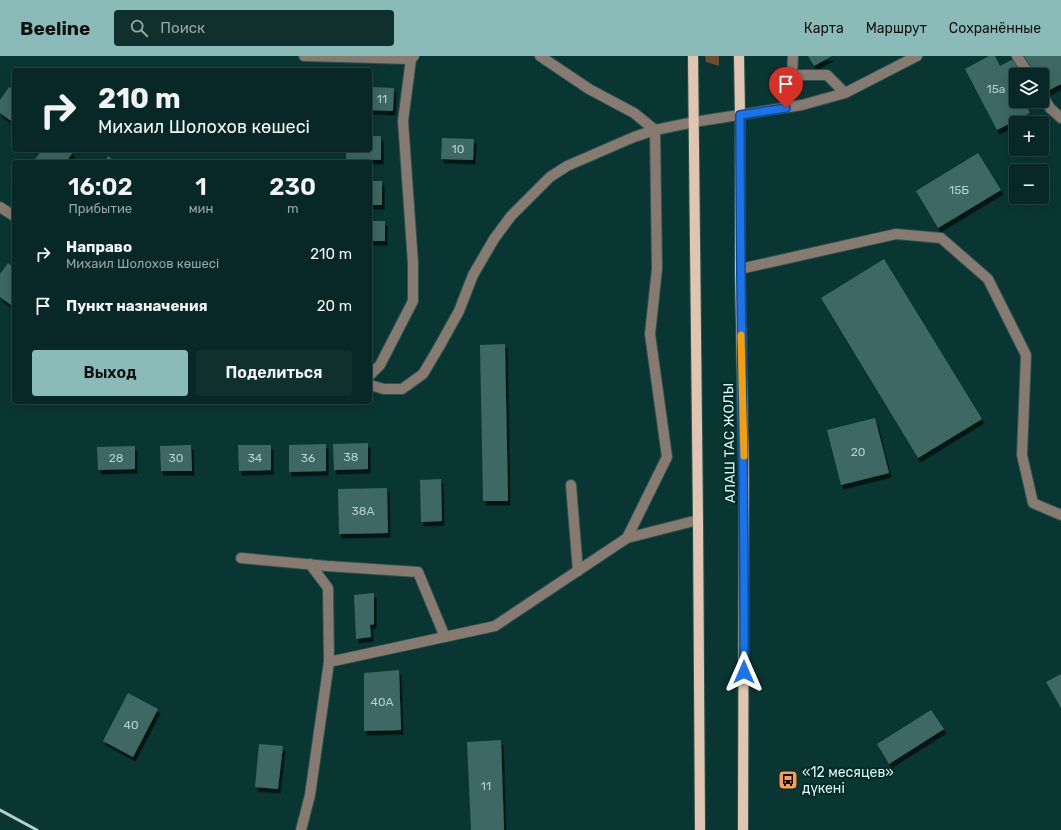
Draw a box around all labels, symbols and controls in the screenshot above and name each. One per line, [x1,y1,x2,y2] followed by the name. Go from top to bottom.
[114,10,394,46] search box
[20,17,90,40] text: Beeline
[128,17,150,39] icon: search
[160,19,205,37] text: Поиск
[804,20,844,37] text: Карта
[866,20,927,37] text: Маршрут
[949,20,1041,37] text: Сохранённые
[769,67,803,108] pin
[1009,68,1049,204] map controls
[1009,68,1049,108] button: layers
[775,73,797,95] icon: arrive
[98,82,181,115] text: 210 m
[987,82,1005,96] house number: 15а
[32,84,84,136] icon: right
[377,92,387,106] house number: 11
[98,116,310,138] text: Михаил Шолохов көшесі
[1009,116,1049,156] button: +
[452,142,464,156] house number: 10
[1009,164,1049,204] button: −
[68,173,133,201] text: 16:02
[195,173,207,201] text: 1
[269,173,316,201] text: 230
[949,183,969,197] house number: 15Б
[69,201,132,216] text: Прибытие
[189,201,213,216] text: мин
[287,201,298,216] text: m
[66,238,132,256] text: Направо
[32,243,54,265] icon: right
[310,245,352,263] text: 210 m
[66,256,219,271] text: Михаил Шолохов көшесі
[32,295,54,317] icon: arrive
[66,297,208,315] text: Пункт назначения
[317,297,352,315] text: 20 m
[32,350,188,396] button: Выход
[196,350,352,396] button: Поделиться
[720,383,739,503] street label: АЛАШ ТАС ЖОЛЫ
[851,445,865,459] house number: 20
[344,450,358,464] house number: 38
[109,451,123,465] house number: 28
[169,451,183,465] house number: 30
[248,451,263,465] house number: 34
[301,451,315,465] house number: 36
[352,504,374,518] house number: 38А
[723,651,765,693] position arrow
[370,695,394,709] house number: 40А
[123,718,139,732] house number: 40
[802,764,894,797] place label: «12 месяцев» дүкені
[777,769,799,791] bus stop icon: «12 месяцев» дүкені
[481,779,491,793] house number: 11

